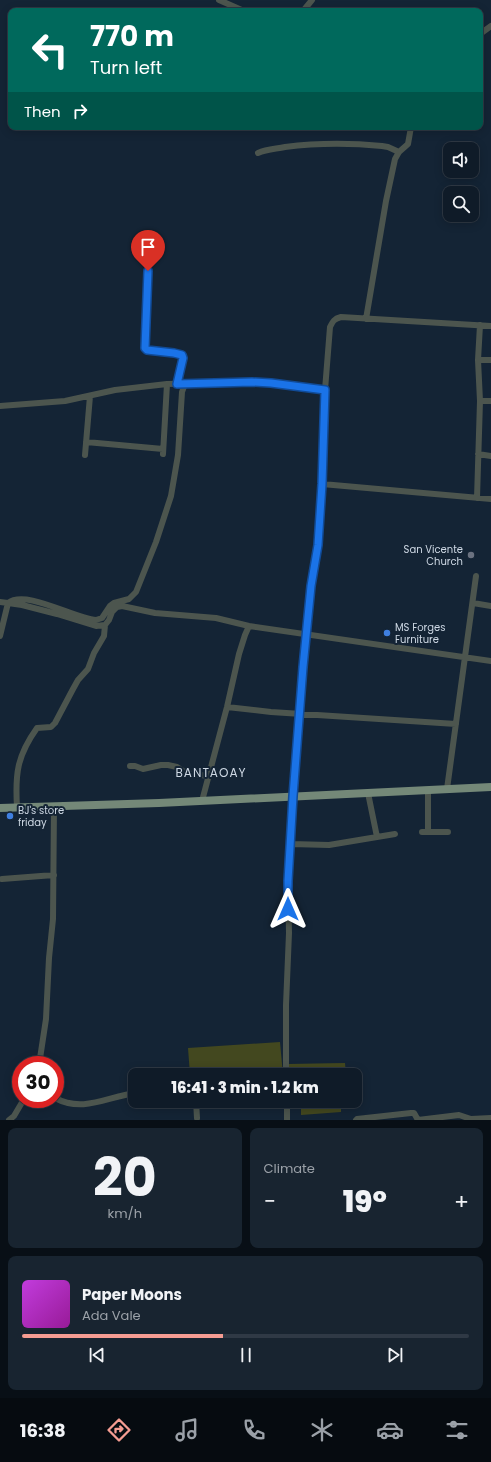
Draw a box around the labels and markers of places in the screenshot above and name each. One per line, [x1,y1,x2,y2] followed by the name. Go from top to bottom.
[131,230,165,271] pin
[404,542,463,569] place label: San Vicente Church
[466,550,476,560] marker: San Vicente Church
[395,620,446,647] place label: MS Forges Furniture
[382,628,392,638] marker: MS Forges Furniture
[18,803,64,830] place label: BJ's store friday
[5,811,15,821] marker: BJ's store friday

